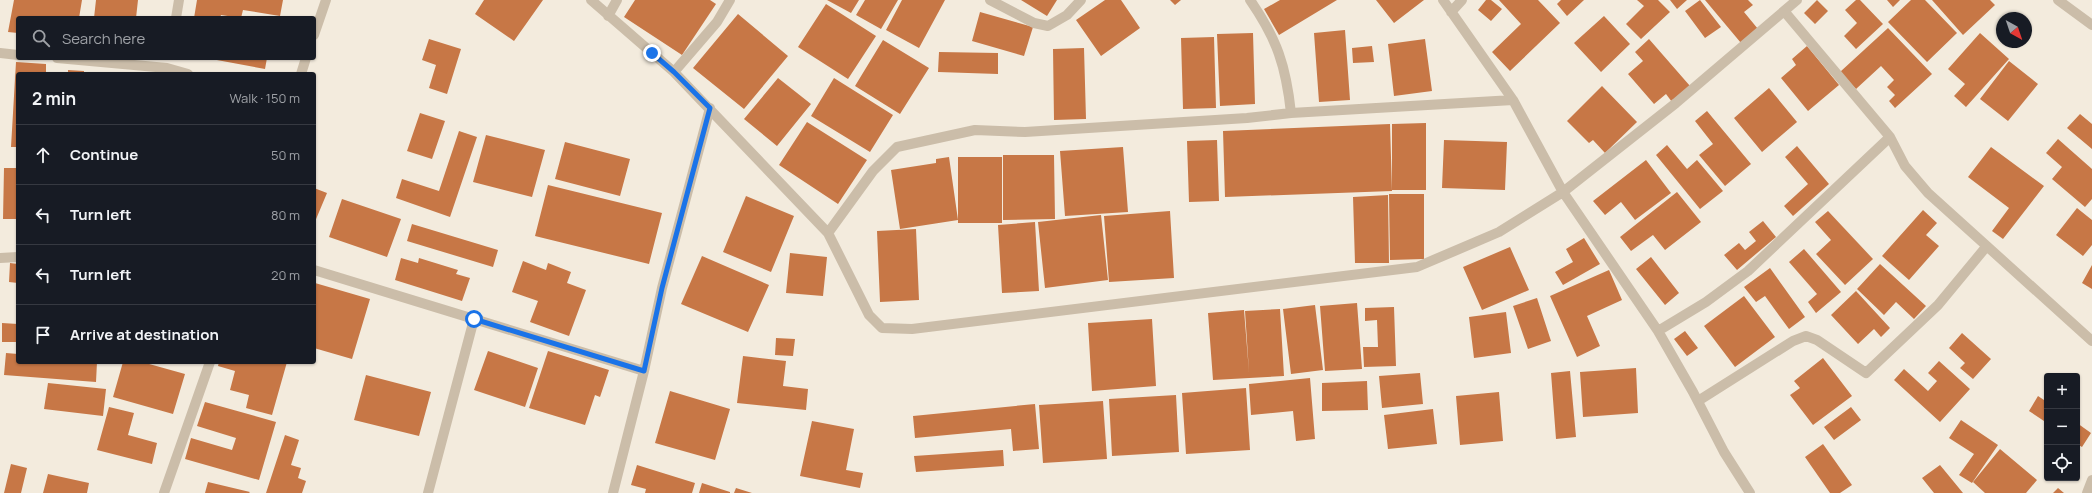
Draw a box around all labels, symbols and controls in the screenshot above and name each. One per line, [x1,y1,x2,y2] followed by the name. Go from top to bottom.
[1996,12,2032,48] north arrow
[16,16,316,60] search box
[30,27,52,49] icon: search
[62,28,145,49] text: Search here
[643,44,661,62] route end
[32,87,76,110] text: 2 min
[229,89,300,107] text: Walk · 150 m
[32,144,54,166] icon: ahead
[70,144,138,165] text: Continue
[271,146,300,164] text: 50 m
[32,204,54,226] icon: left
[70,204,132,225] text: Turn left
[271,206,300,224] text: 80 m
[32,264,54,286] icon: left
[70,264,132,285] text: Turn left
[271,266,300,284] text: 20 m
[465,310,483,328] route start
[32,324,54,346] icon: arrive
[70,324,219,345] text: Arrive at destination
[2044,373,2080,481] map controls
[2044,373,2080,409] button: +
[2044,409,2080,445] button: −
[2044,445,2080,481] button: locate

